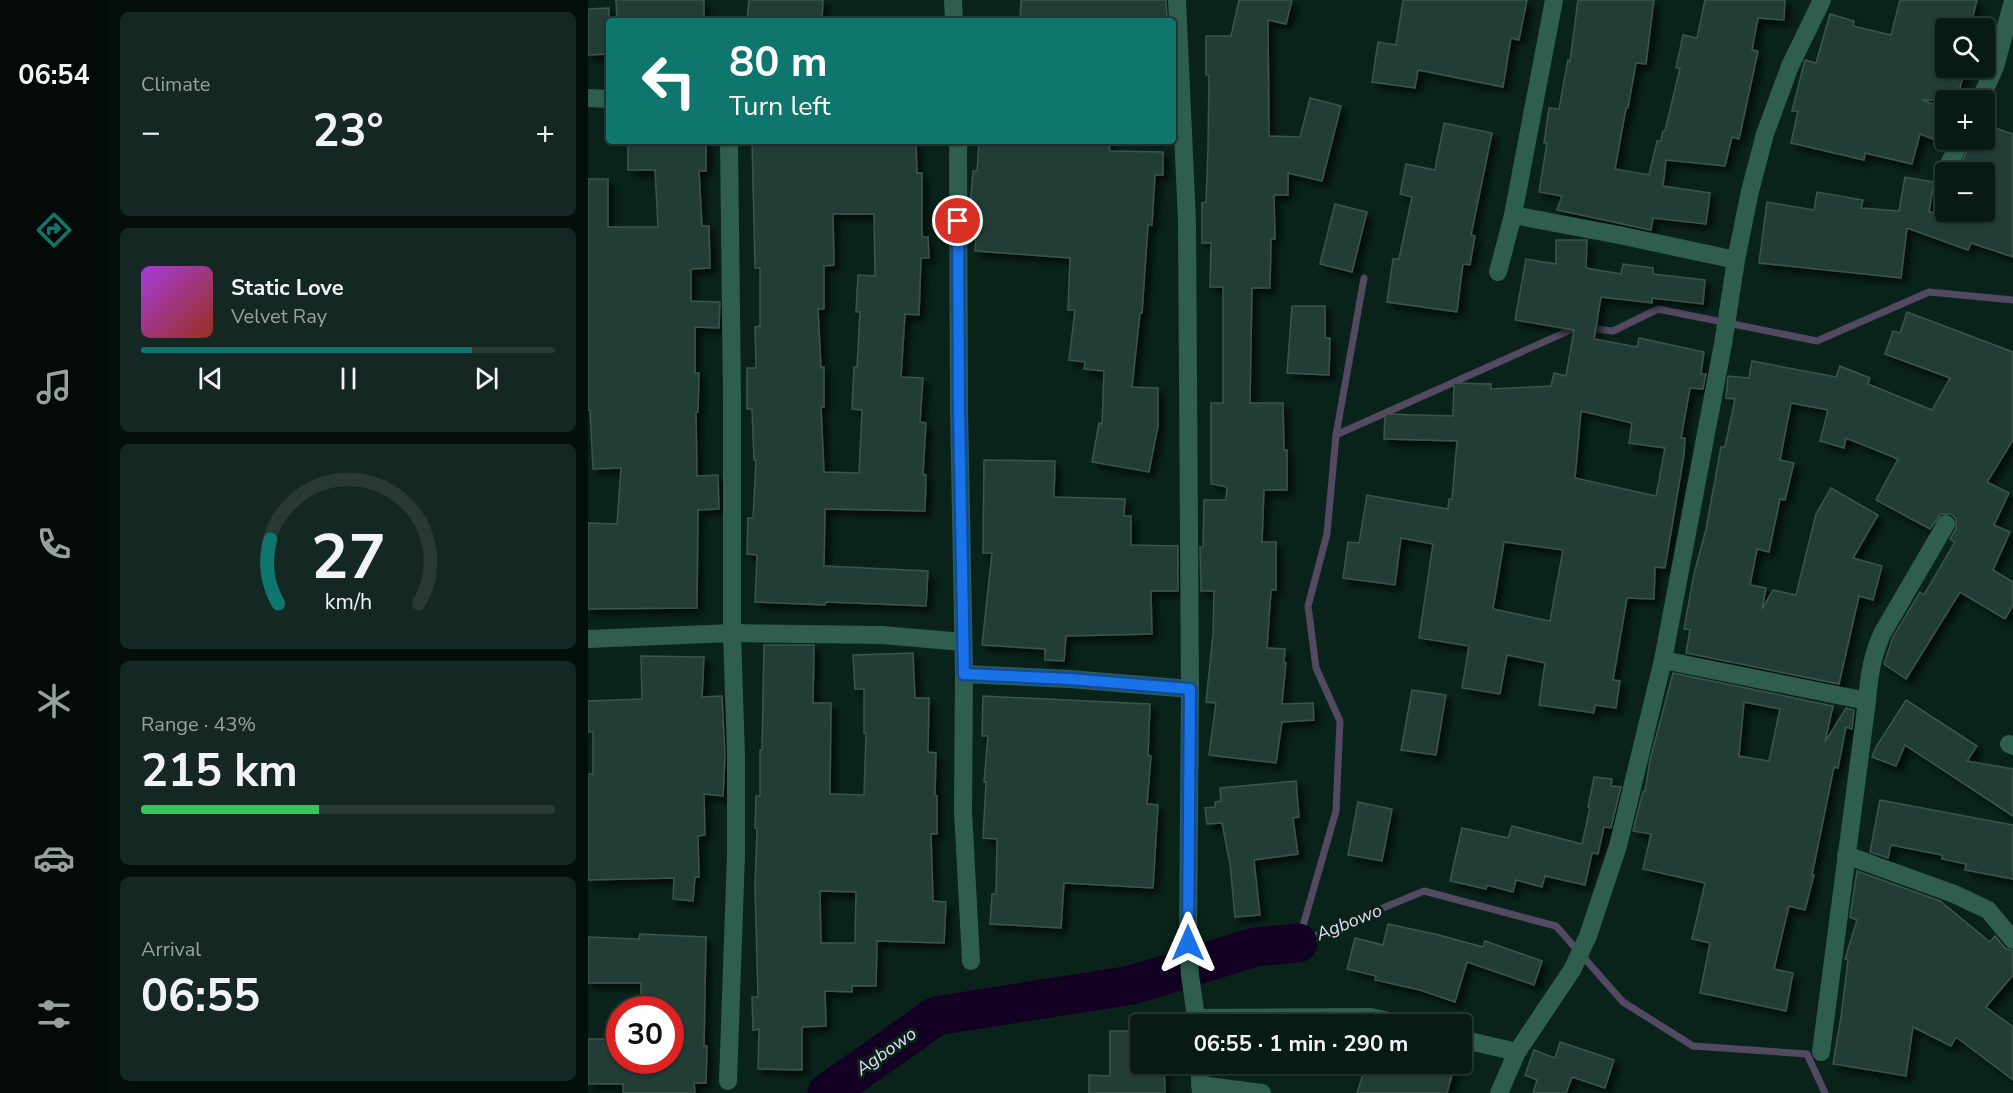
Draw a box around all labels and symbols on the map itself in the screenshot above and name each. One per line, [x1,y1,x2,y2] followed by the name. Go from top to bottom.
[932,195,983,246] pin
[1312,898,1385,946] water label: Agbowo
[1156,911,1220,975] position arrow
[606,996,684,1074] speed limit sign: 30
[850,1021,921,1081] water label: Agbowo

